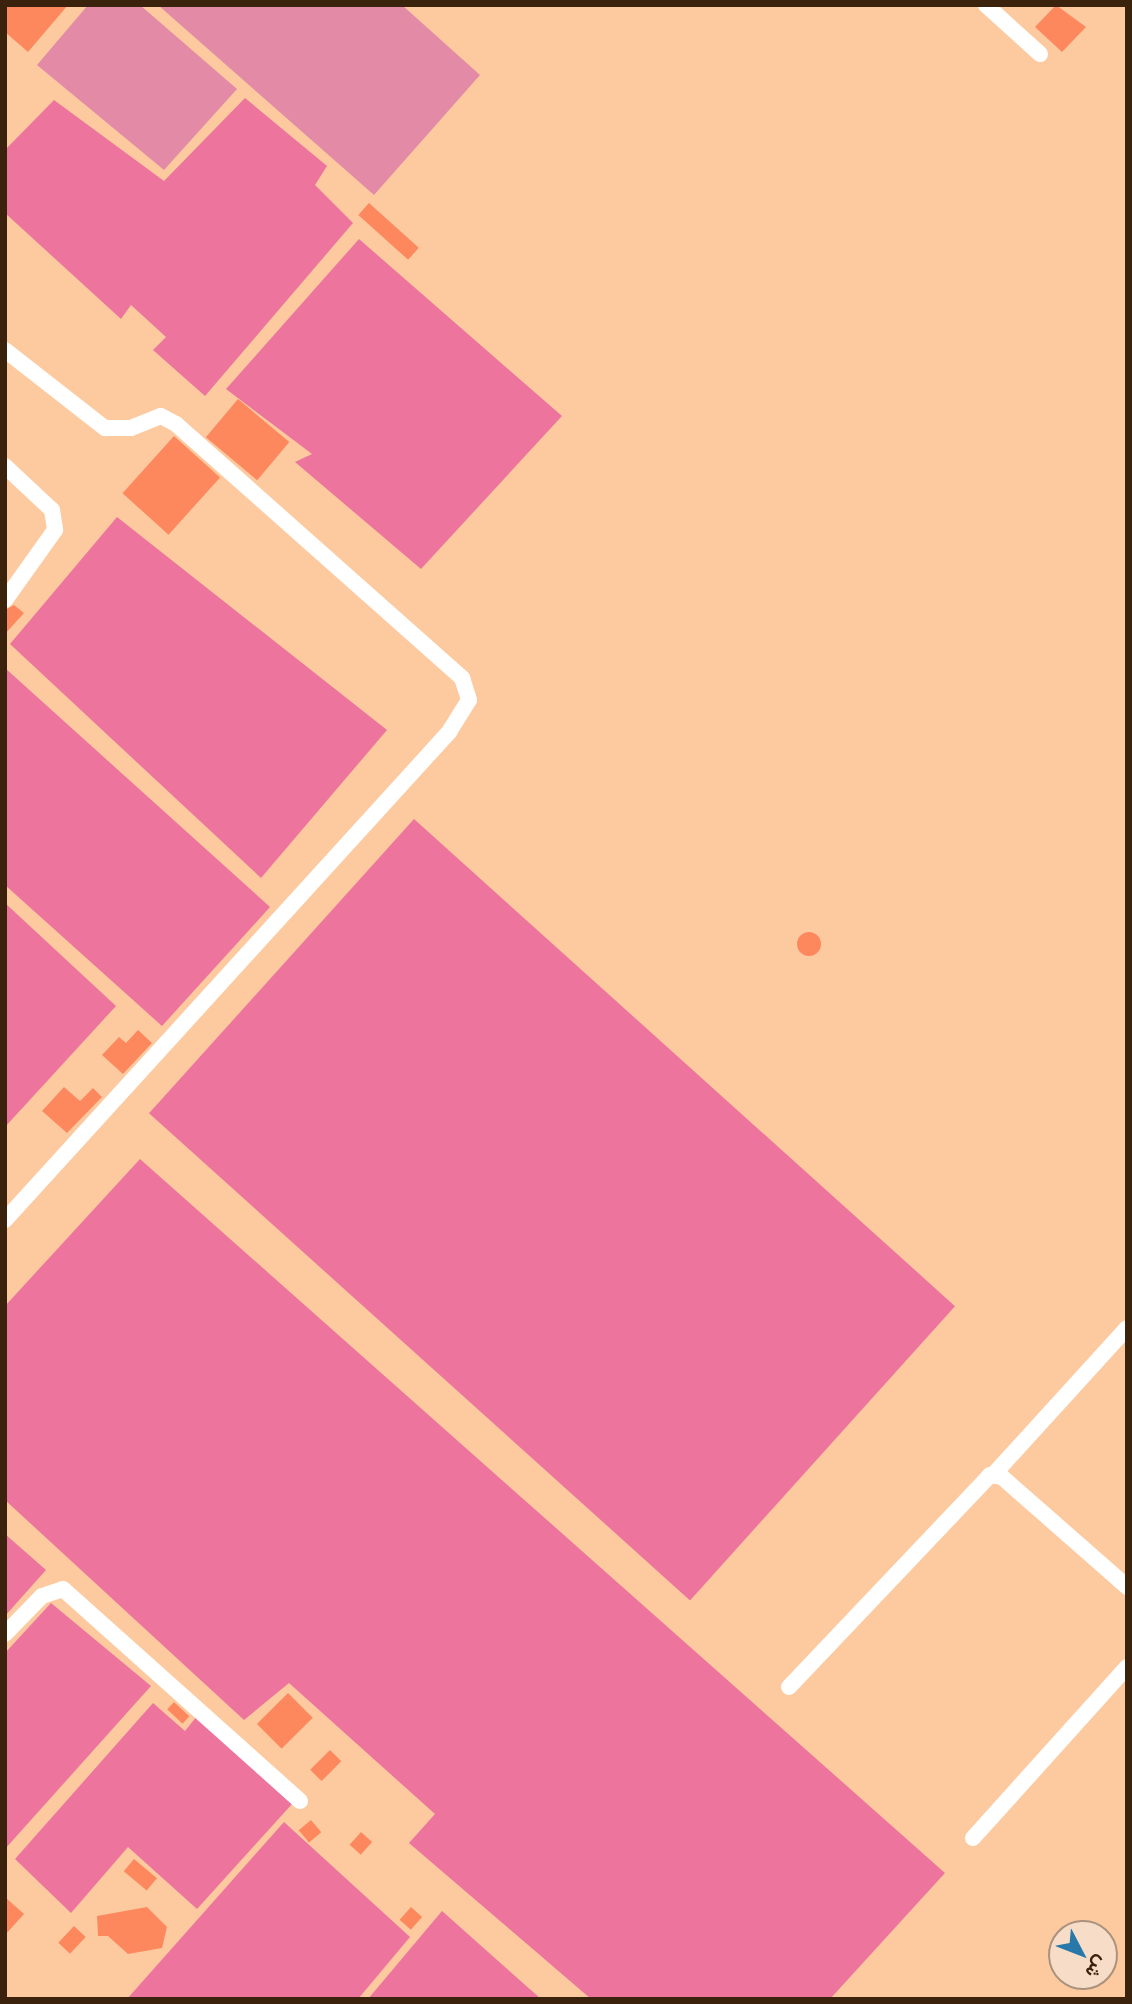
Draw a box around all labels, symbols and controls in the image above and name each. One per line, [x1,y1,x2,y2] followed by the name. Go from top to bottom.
[1048,1920,1118,1990] north arrow
[1081,1952,1113,1984] text: ش

